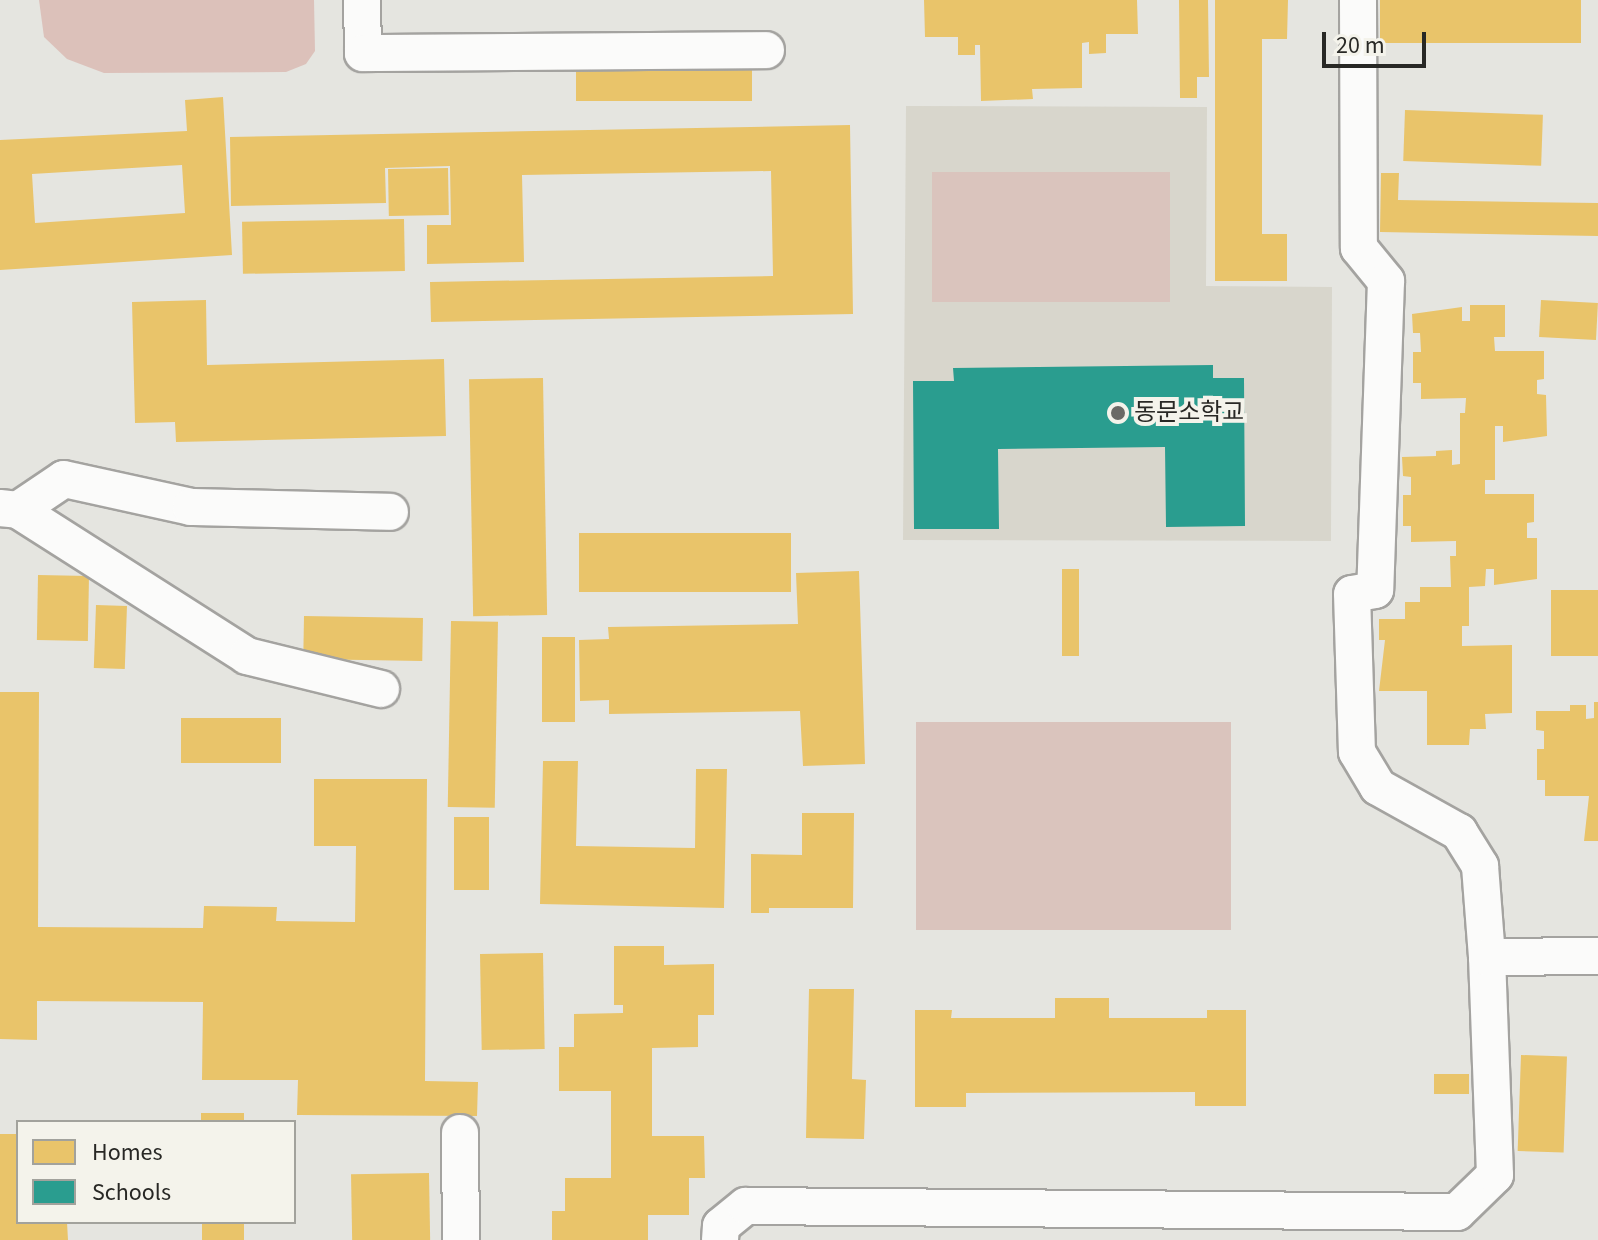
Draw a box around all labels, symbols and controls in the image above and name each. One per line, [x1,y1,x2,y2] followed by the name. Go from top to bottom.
[1326,16,1430,66] scale bar
[1336,28,1385,63] text: 20 m
[1134,399,1244,427] place label: 동문소학교
[1109,404,1127,422] marker: 동문소학교
[16,1120,296,1224] legend
[92,1135,163,1170] text: Homes
[92,1175,171,1210] text: Schools

